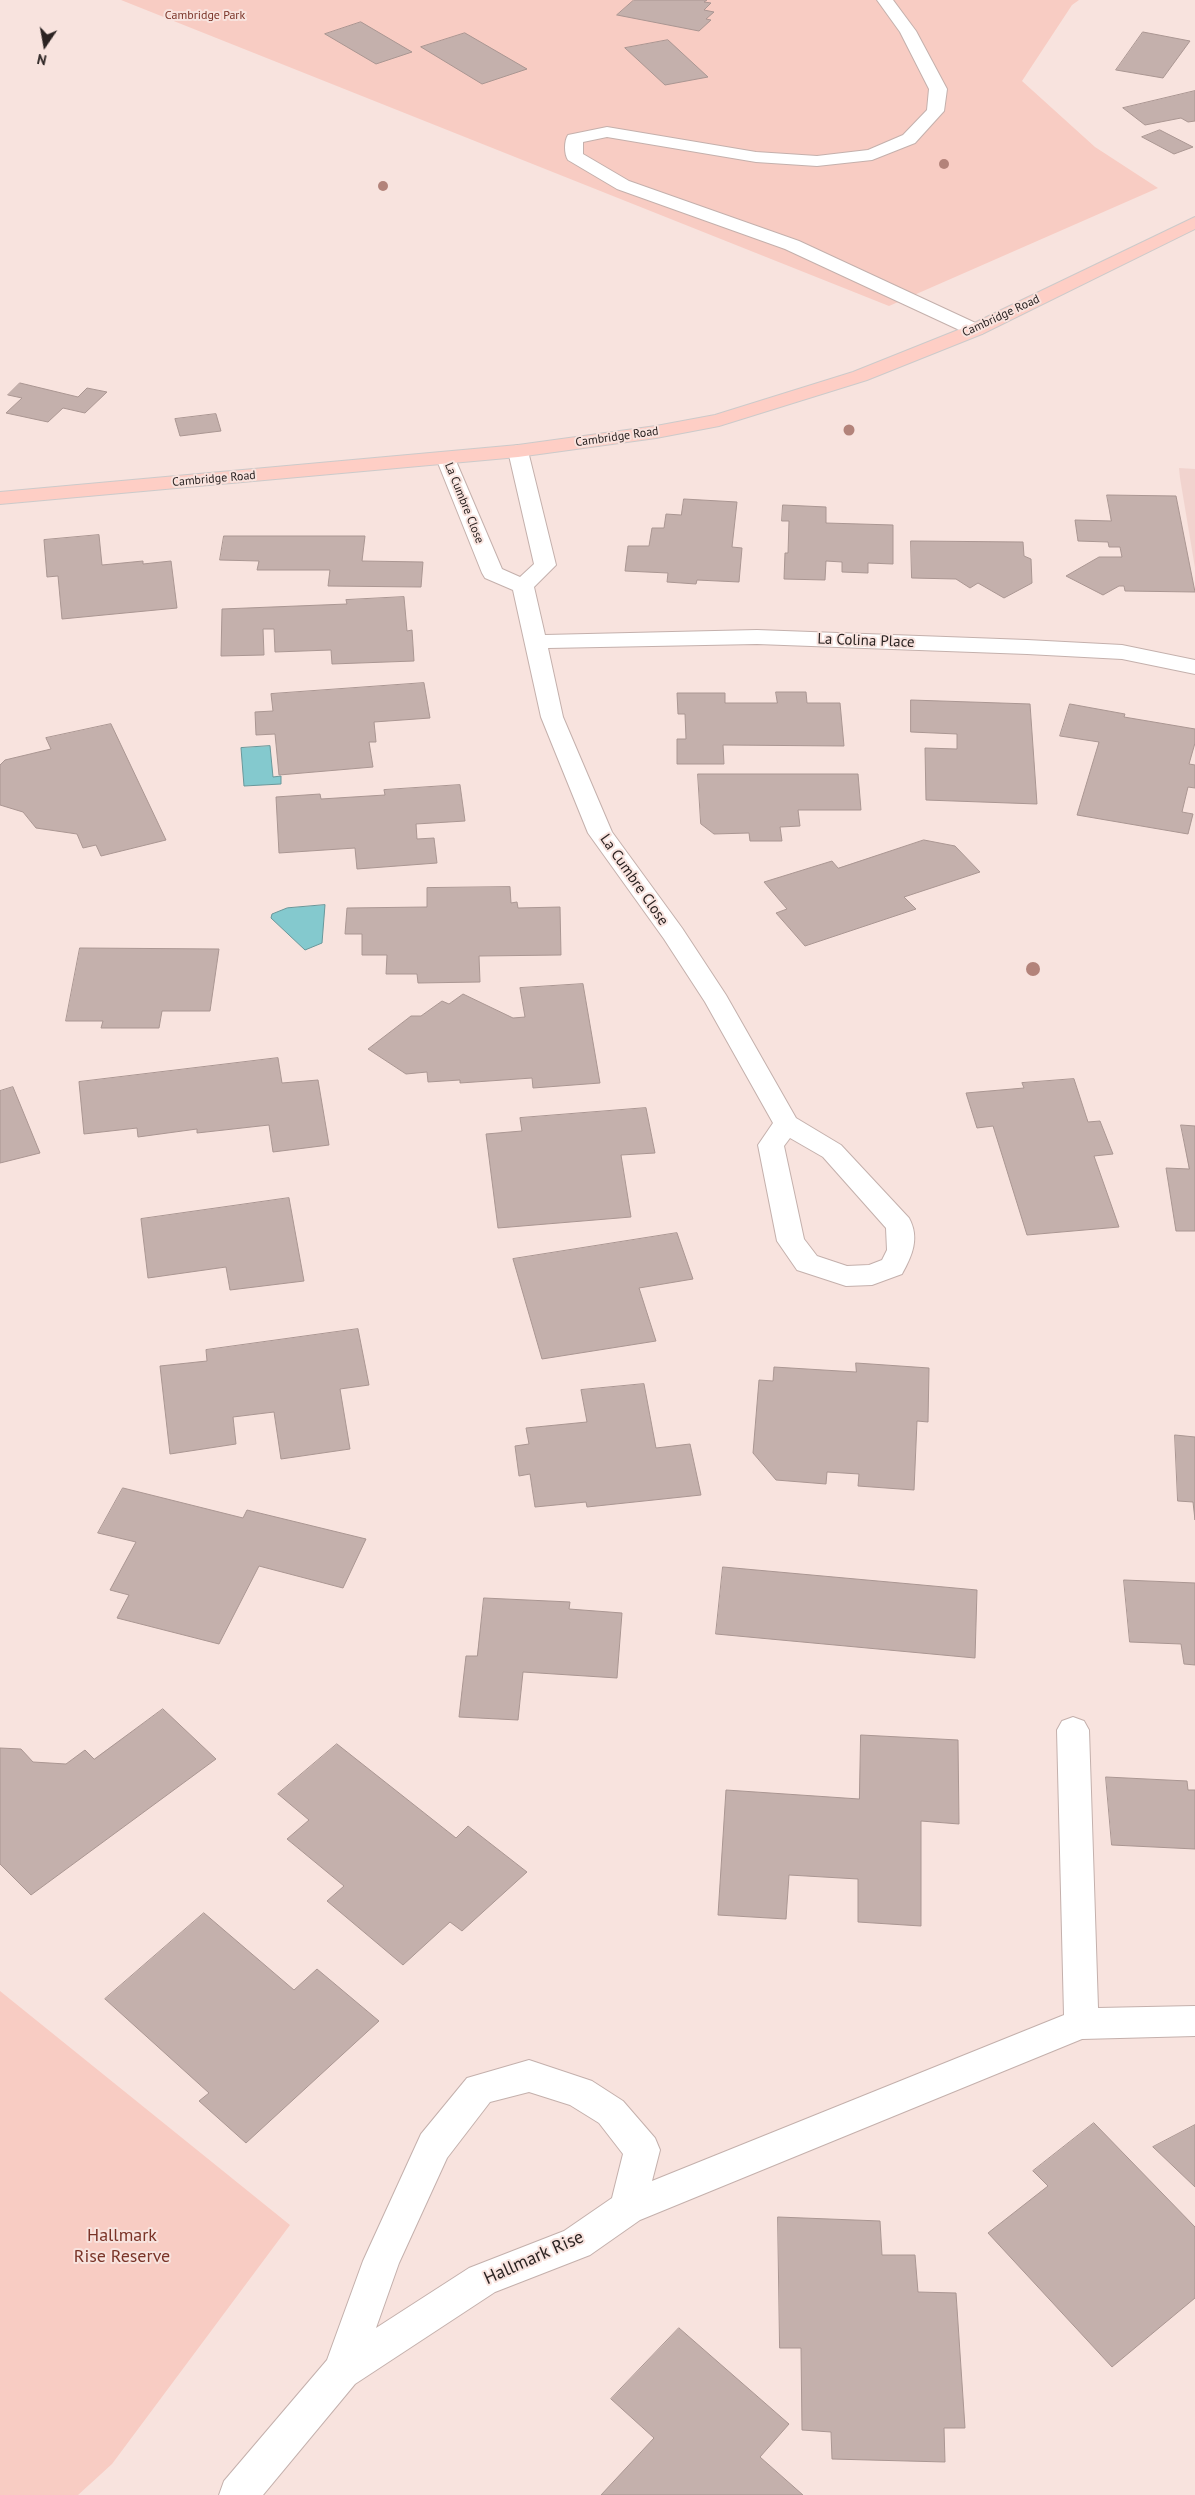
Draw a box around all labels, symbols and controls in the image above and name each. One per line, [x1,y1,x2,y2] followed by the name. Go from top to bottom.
[165,9,245,23] park label: Cambridge Park
[20,20,70,70] north arrow
[36,50,48,69] text: N
[960,292,1042,340] street label: Cambridge Road
[575,424,659,450] street label: Cambridge Road
[441,461,487,545] street label: La Cumbre Close
[172,468,256,490] street label: Cambridge Road
[817,630,915,652] street label: La Colina Place
[596,831,672,929] street label: La Cumbre Close
[74,2225,170,2268] park label: Hallmark Rise Reserve
[481,2226,587,2290] street label: Hallmark Rise

